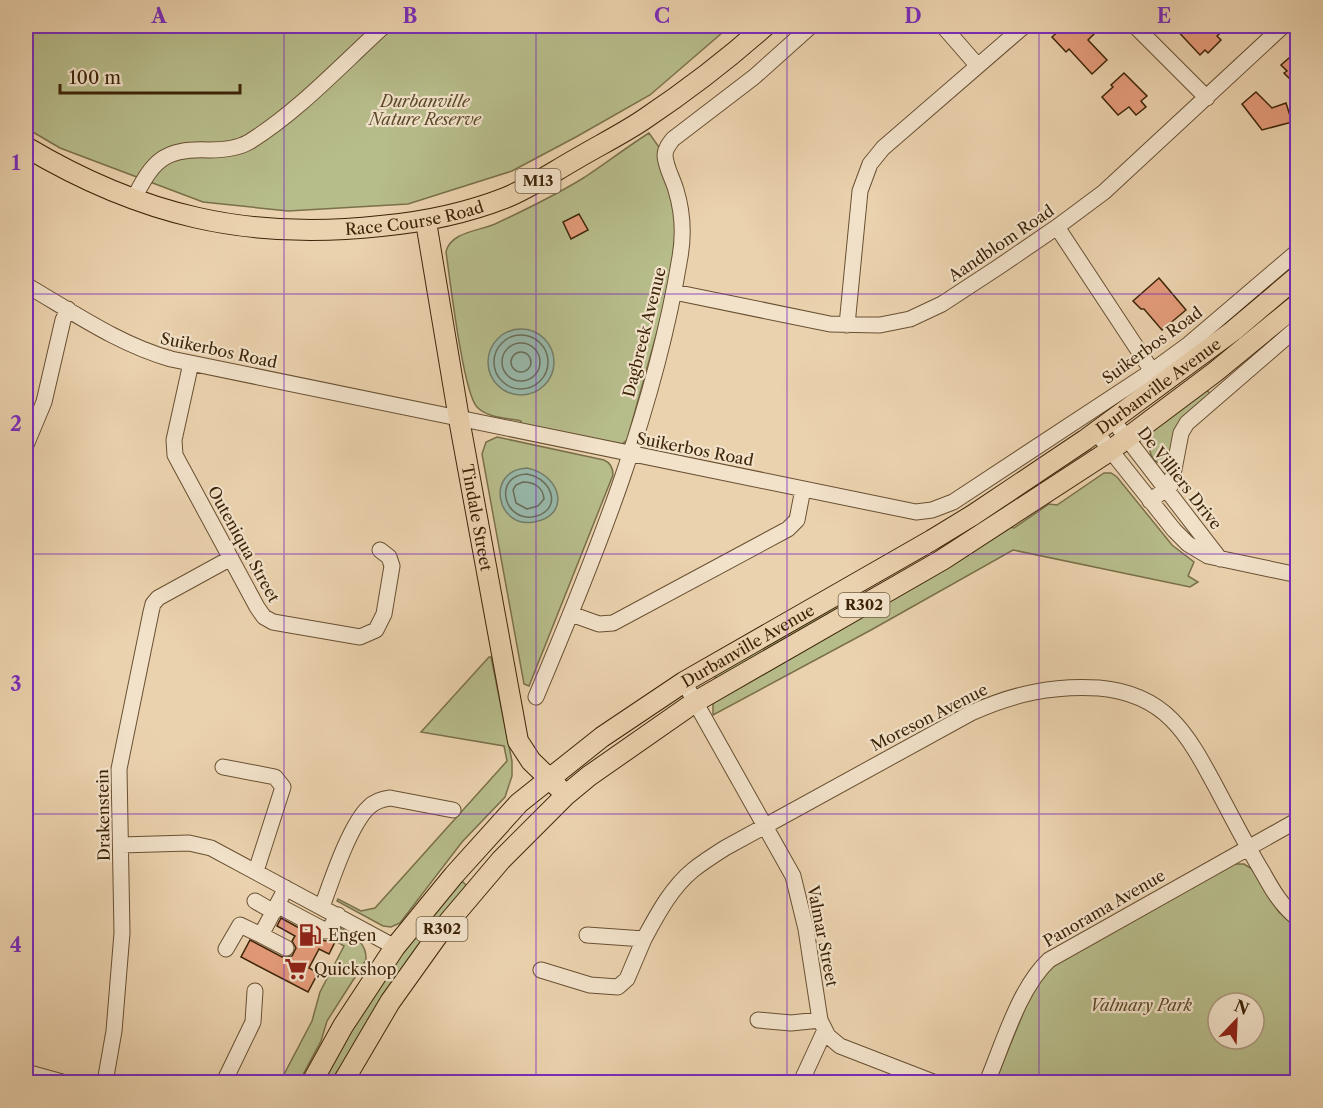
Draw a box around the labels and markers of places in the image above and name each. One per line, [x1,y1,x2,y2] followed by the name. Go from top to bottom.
[297,922,323,948] fuel station icon: Engen
[328,925,376,945] place label: Engen
[283,956,309,982] supermarket icon: Quickshop
[314,959,396,979] place label: Quickshop

